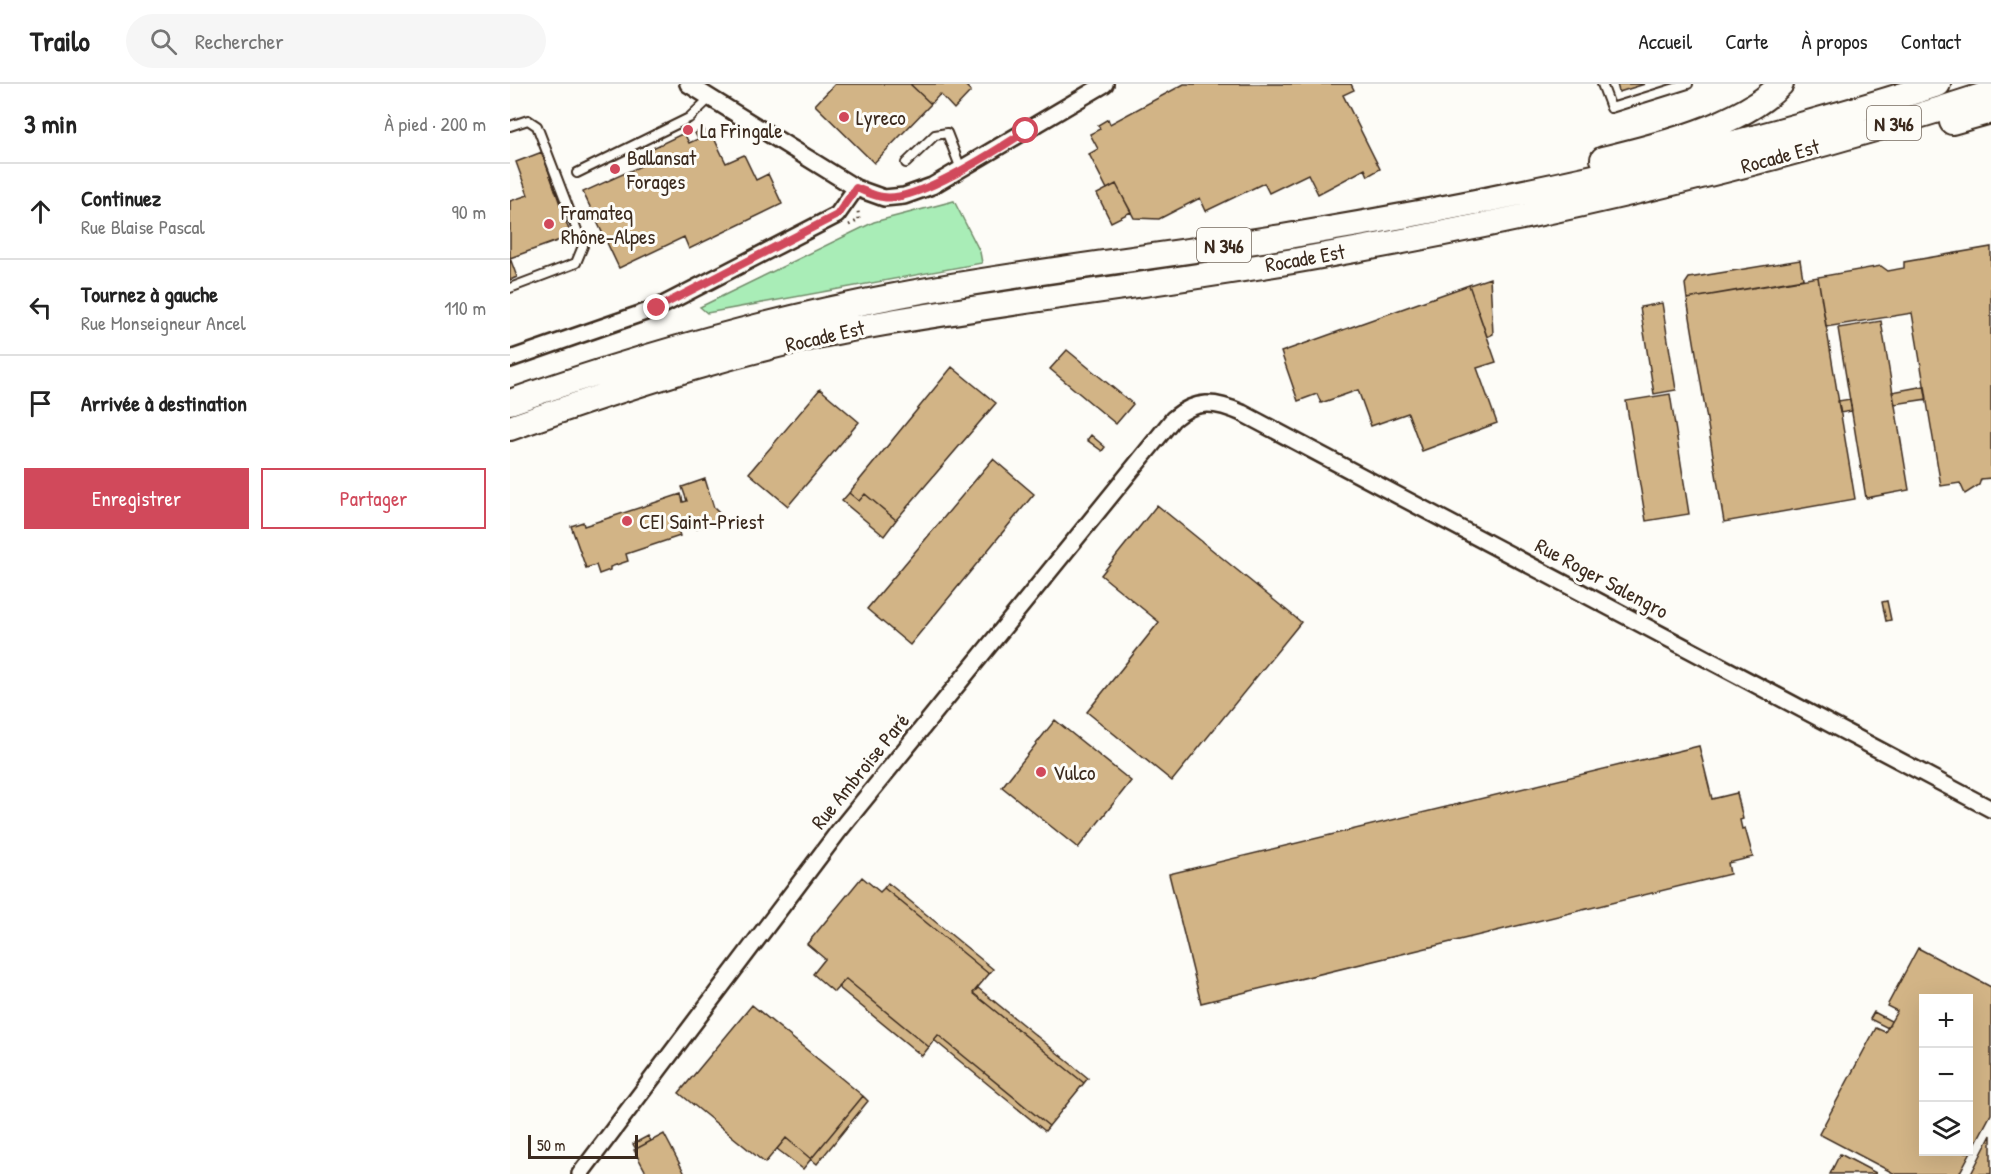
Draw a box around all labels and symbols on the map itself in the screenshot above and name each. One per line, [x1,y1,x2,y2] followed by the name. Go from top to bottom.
[856,103,906,132] place label: Lyreco
[1867,106,1921,140] road number: N 346
[837,110,851,124] marker: Lyreco
[700,116,783,145] place label: La Fringale
[1012,117,1038,143] route start
[681,123,695,137] marker: La Fringale
[1737,131,1823,180] street label: Rocade Est
[626,143,697,196] place label: Ballansat Forages
[608,162,622,176] marker: Ballansat Forages
[560,198,655,251] place label: Framateq Rhône-Alpes
[542,217,556,231] marker: Framateq Rhône-Alpes
[1197,228,1251,262] road number: N 346
[1263,237,1348,279] street label: Rocade Est
[643,294,669,320] route end
[783,313,868,359] street label: Rocade Est
[639,507,765,536] place label: CEI Saint-Priest
[620,514,634,528] marker: CEI Saint-Priest
[1530,531,1674,625] street label: Rue Roger Salengro
[804,707,916,835] street label: Rue Ambroise Paré
[1053,758,1095,787] place label: Vulco
[1034,765,1048,779] marker: Vulco
[528,1132,638,1160] scale bar

